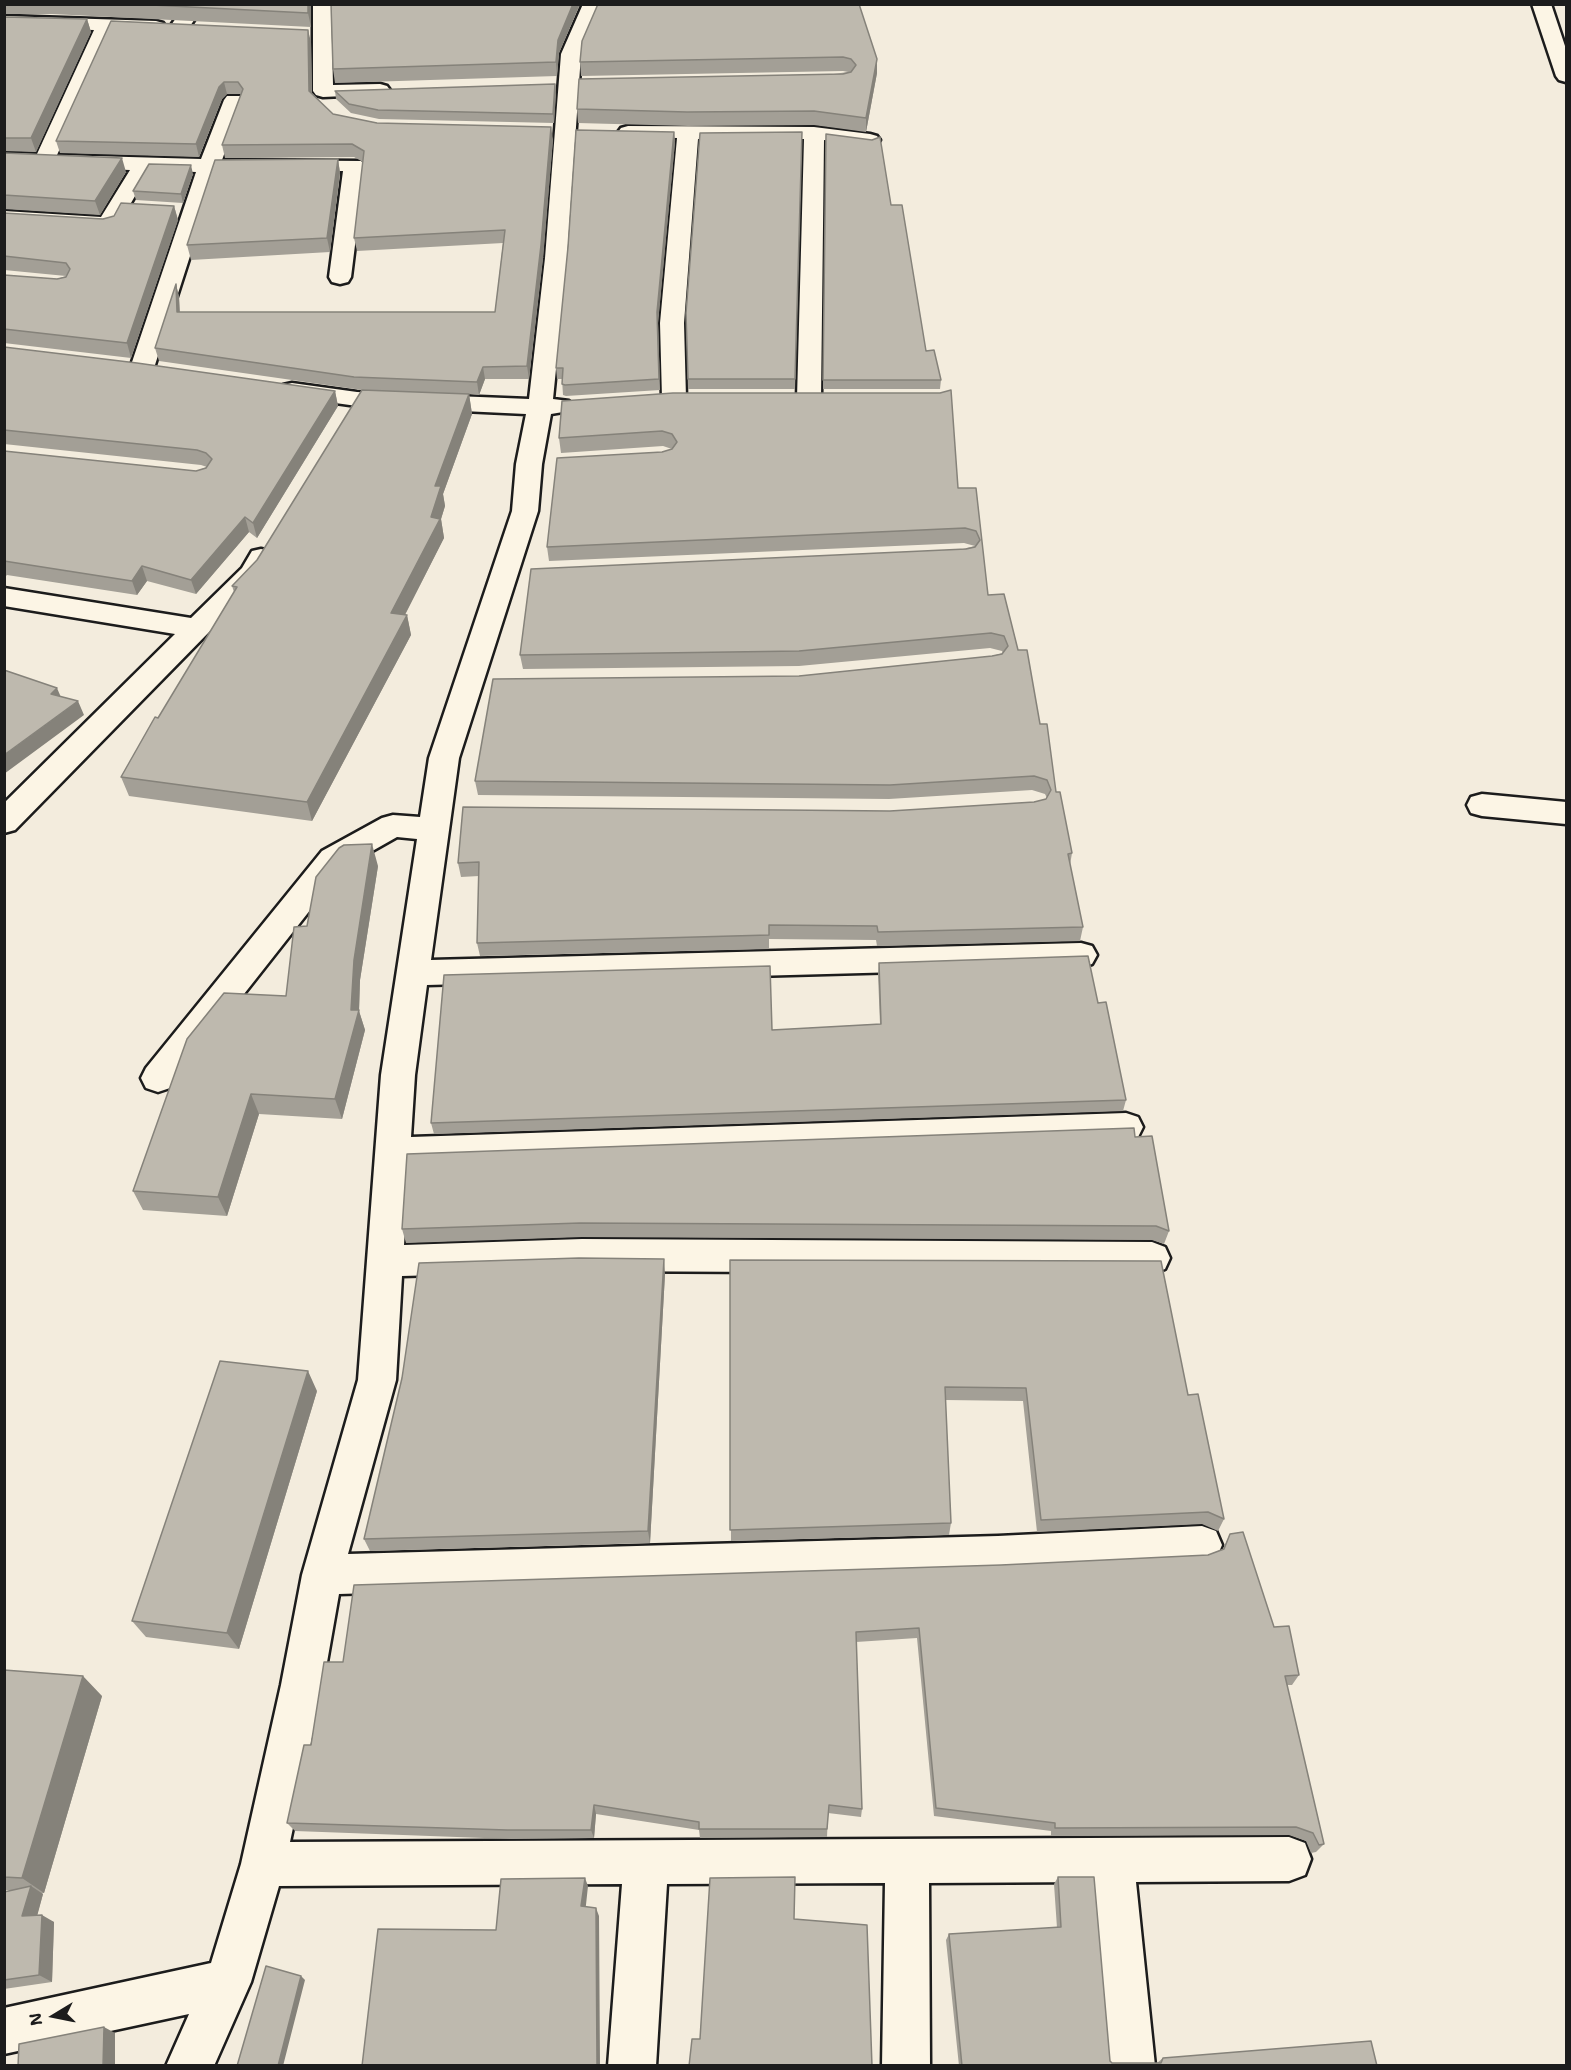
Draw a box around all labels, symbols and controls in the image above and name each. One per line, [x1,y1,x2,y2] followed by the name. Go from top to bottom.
[24,1986,84,2046] north arrow
[24,2011,47,2027] text: N

